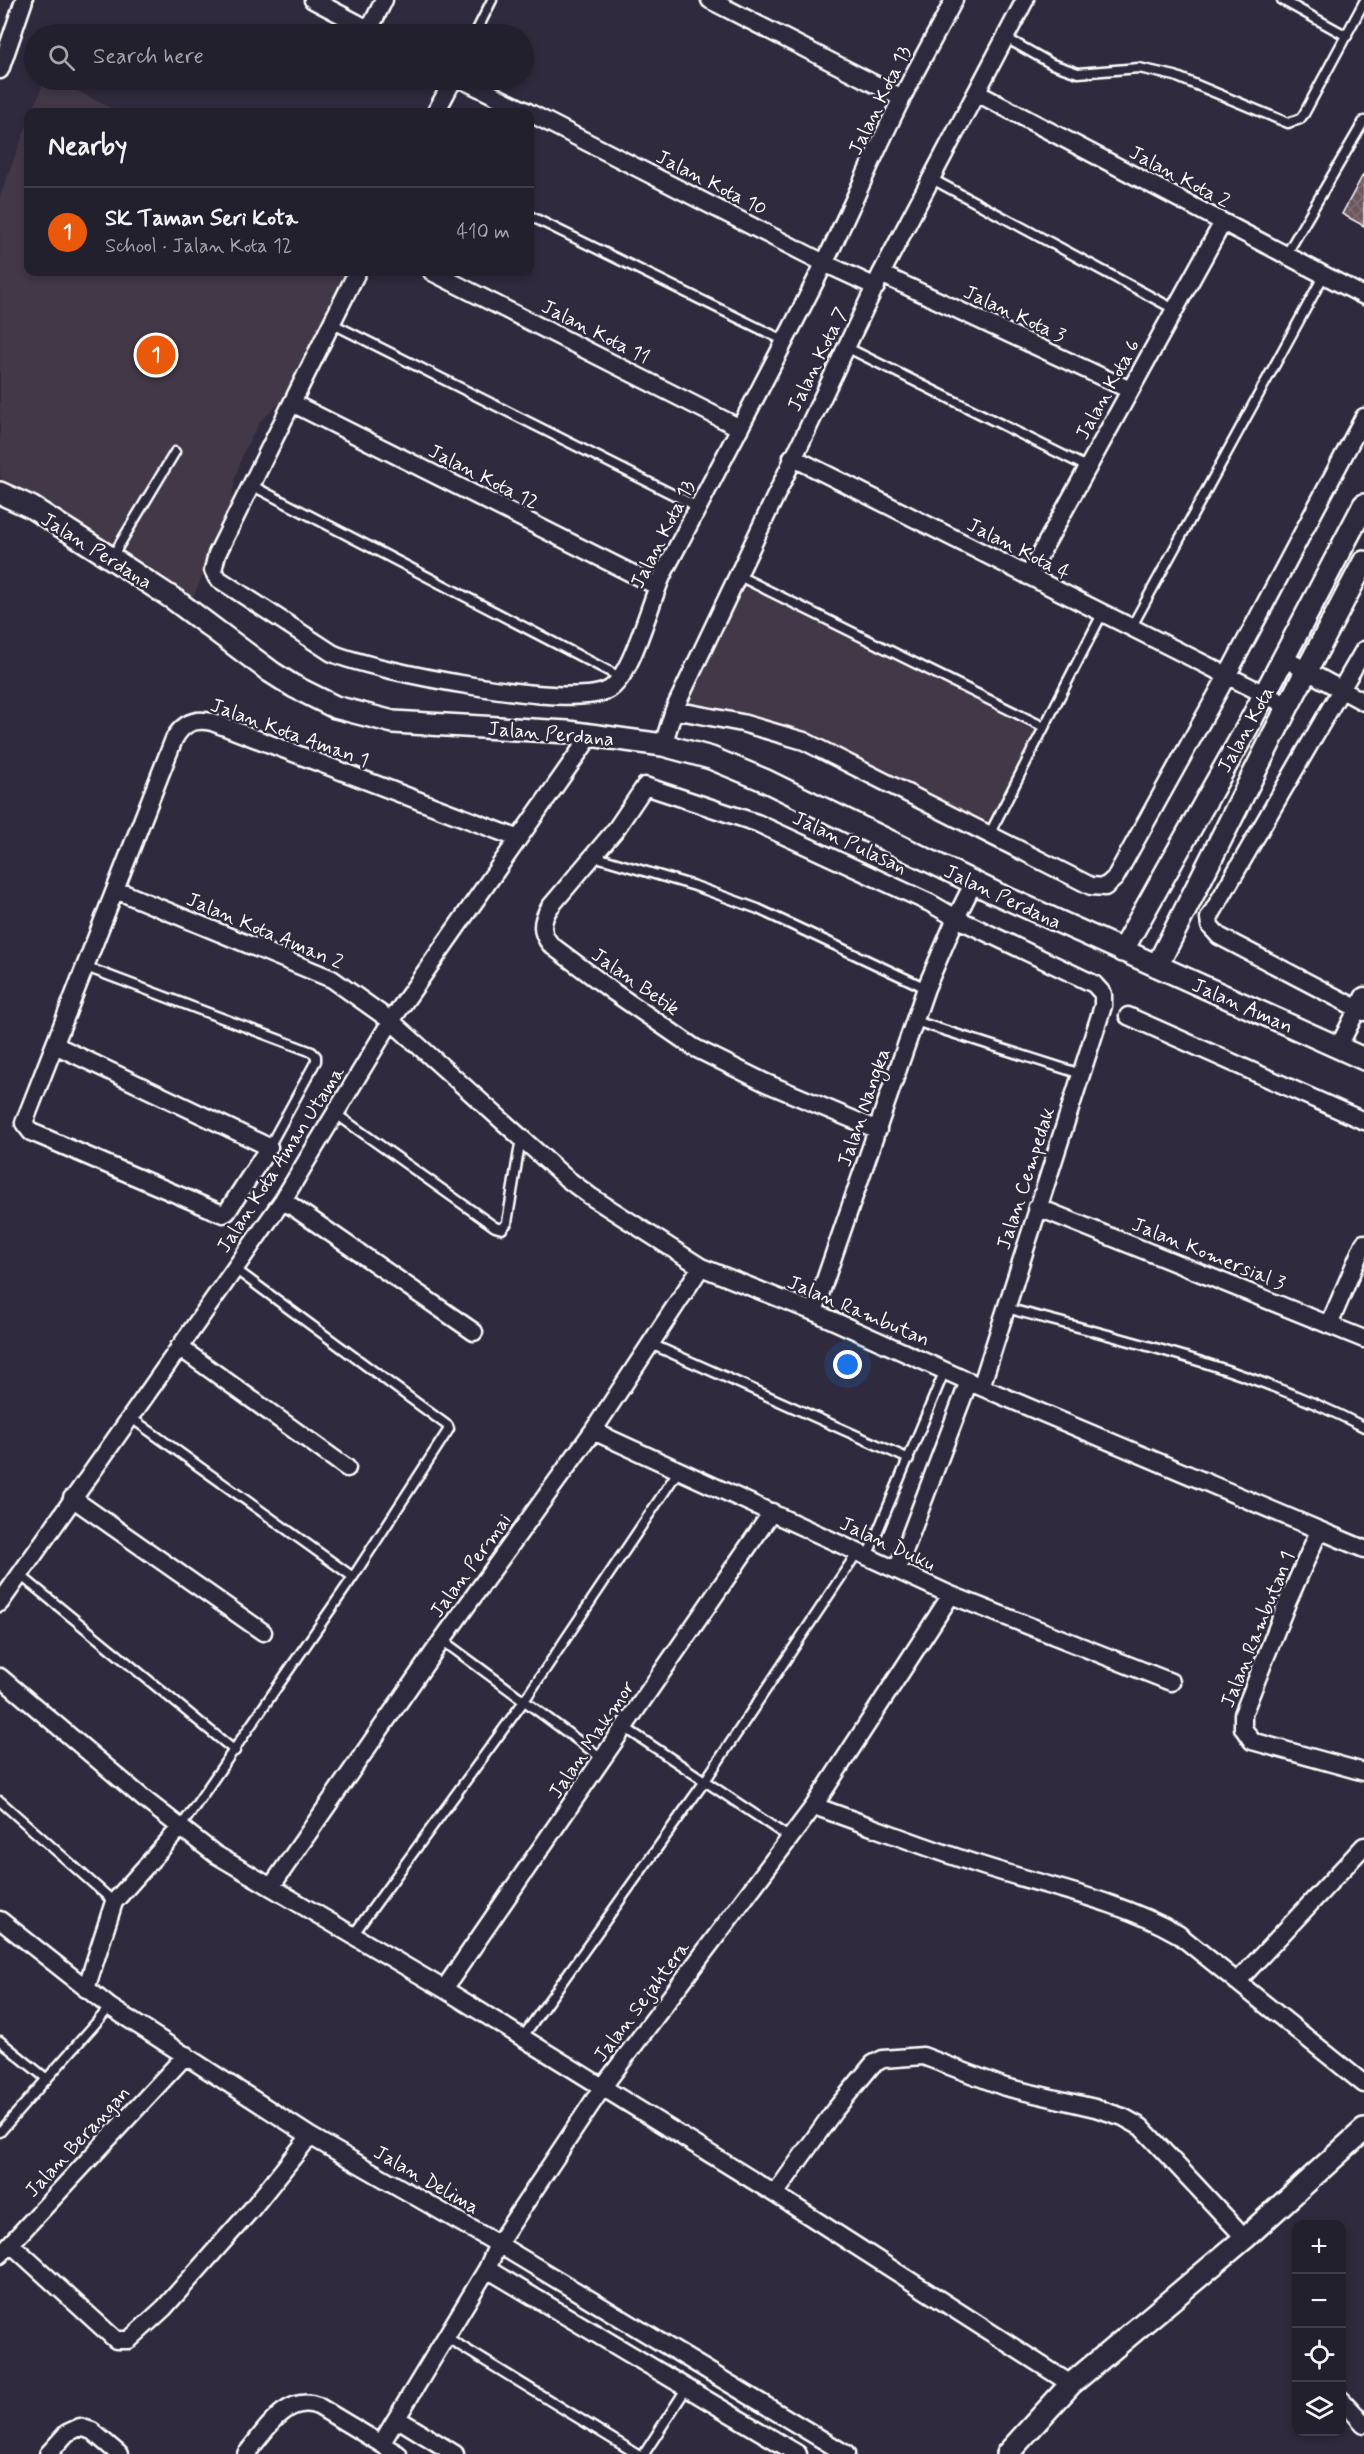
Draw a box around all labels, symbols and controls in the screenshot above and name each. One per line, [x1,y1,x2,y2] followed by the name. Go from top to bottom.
[24,24,534,90] search box
[45,41,78,74] icon: search
[842,42,918,160] street label: Jalan Kota 13
[93,43,204,71] text: Search here
[48,130,127,164] text: Nearby
[1124,139,1235,215] street label: Jalan Kota 2
[651,144,771,223] street label: Jalan Kota 10
[105,205,298,233] text: SK Taman Seri Kota
[63,219,72,246] text: 1
[456,219,510,246] text: 410 m
[105,233,292,260] text: School · Jalan Kota 12
[959,279,1070,350] street label: Jalan Kota 3
[537,293,654,371] street label: Jalan Kota 11
[781,303,855,416] street label: Jalan Kota 7
[136,332,176,378] pin: 1
[1070,335,1147,445] street label: Jalan Kota 6
[424,438,543,517] street label: Jalan Kota 12
[624,476,702,593] street label: Jalan Kota 13
[35,506,157,596] street label: Jalan Perdana
[962,512,1075,587] street label: Jalan Kota 4
[1211,682,1281,778] street label: Jalan Kota
[207,692,372,775] street label: Jalan Kota Aman 1
[487,716,615,753] street label: Jalan Perdana
[788,805,911,882] street label: Jalan Pulasan
[939,858,1065,936] street label: Jalan Perdana
[182,886,347,977] street label: Jalan Kota Aman 2
[586,942,685,1022] street label: Jalan Betik
[1188,972,1297,1041] street label: Jalan Aman
[832,1045,898,1171] street label: Jalan Nangka
[211,1060,352,1258] street label: Jalan Kota Aman Utama
[991,1104,1062,1253] street label: Jalan Cempedak
[1128,1211,1289,1297] street label: Jalan Komersial 3
[783,1269,934,1354] street label: Jalan Rambutan
[833,1350,862,1379] your location
[424,1508,518,1624] street label: Jalan Permai
[835,1510,940,1578] street label: Jalan Duku
[1215,1547,1302,1712] street label: Jalan Rambutan 1
[543,1676,642,1804] street label: Jalan Makmor
[588,1935,697,2068] street label: Jalan Sejahtera
[19,2080,137,2204] street label: Jalan Berangan
[369,2139,484,2221] street label: Jalan Delima
[1292,2220,1346,2436] map controls
[1292,2220,1346,2274] button: +
[1292,2274,1346,2328] button: −
[1292,2328,1346,2382] button: locate
[1292,2382,1346,2436] button: layers

